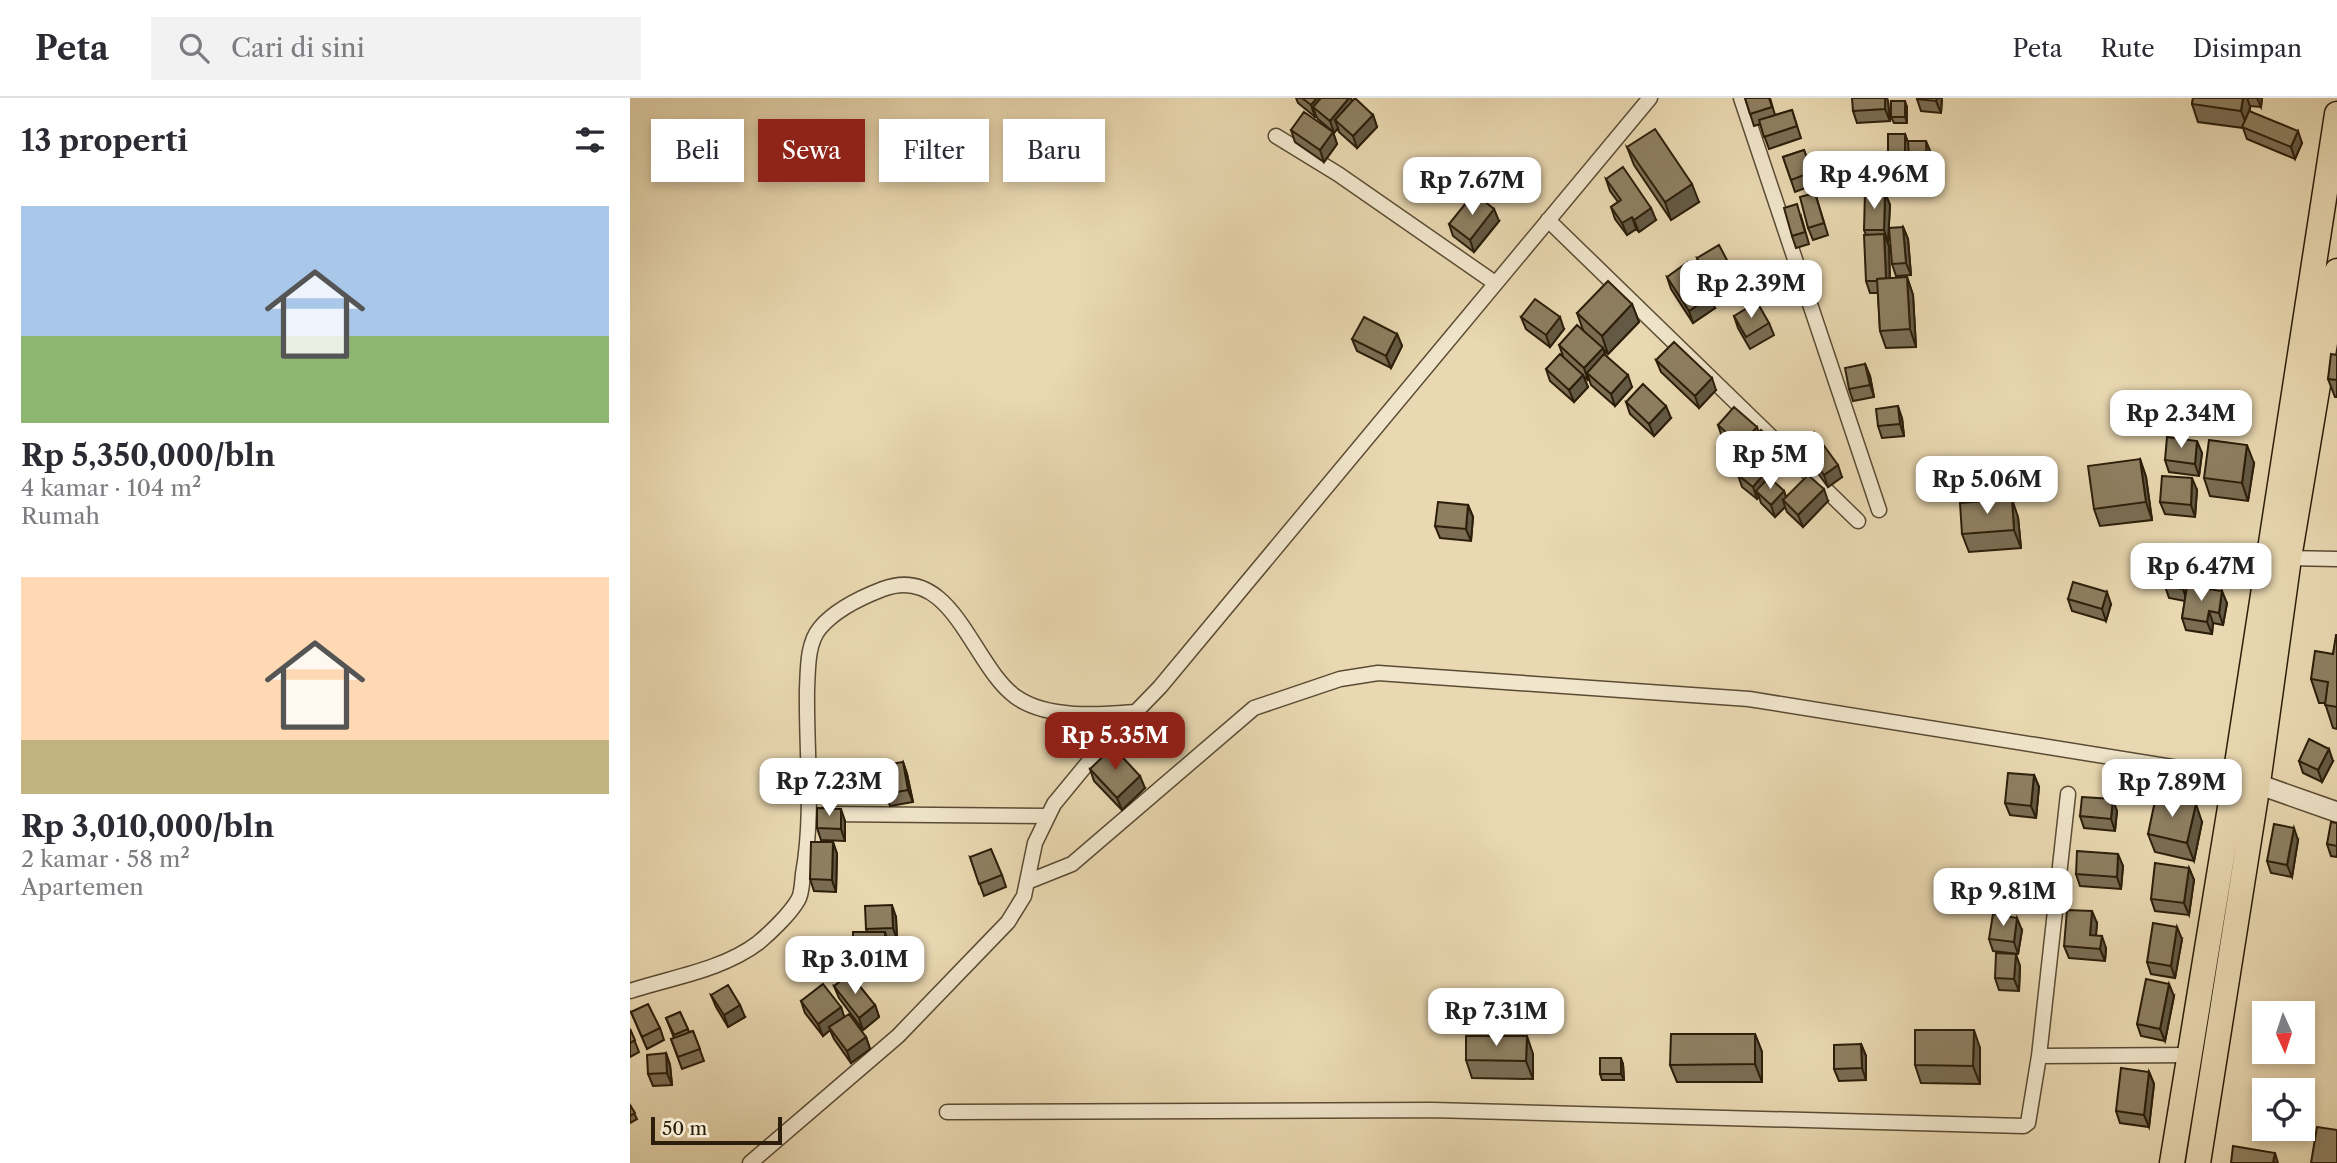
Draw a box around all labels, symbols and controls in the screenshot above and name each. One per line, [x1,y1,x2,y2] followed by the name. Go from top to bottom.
[151,17,641,80] search box
[35,28,109,69] text: Peta
[175,29,213,67] icon: search
[231,32,365,64] text: Cari di sini
[2013,34,2062,63] text: Peta
[2100,34,2155,63] text: Rute
[2193,34,2302,63] text: Disimpan
[651,119,744,182] chip: Beli
[758,119,865,182] chip: Sewa
[879,119,989,182] chip: Filter
[1003,119,1105,182] chip: Baru
[571,121,609,159] icon: filters
[21,122,188,159] text: 13 properti
[1802,152,1946,211] pin: Rp 4.96M
[1400,158,1544,217] pin: Rp 7.67M
[1819,160,1929,188] text: Rp 4.96M
[1419,166,1525,194] text: Rp 7.67M
[252,251,378,377] icon: home
[1679,260,1823,320] pin: Rp 2.39M
[1696,269,1806,297] text: Rp 2.39M
[2109,390,2253,450] pin: Rp 2.34M
[2126,399,2236,427] text: Rp 2.34M
[1721,432,1819,491] pin: Rp 5M
[21,437,275,474] text: Rp 5,350,000/bln
[1732,440,1808,468] text: Rp 5M
[1915,456,2059,516] pin: Rp 5.06M
[1932,465,2042,493] text: Rp 5.06M
[21,474,201,502] text: 4 kamar · 104 m²
[21,502,100,530] text: Rumah
[2129,544,2273,603] pin: Rp 6.47M
[2146,552,2256,580] text: Rp 6.47M
[252,622,378,748] icon: home
[1043,712,1187,772] pin: Rp 5.35M
[1061,721,1169,749] text: Rp 5.35M
[757,758,901,818] pin: Rp 7.23M
[2100,760,2244,819] pin: Rp 7.89M
[776,767,882,795] text: Rp 7.23M
[2118,768,2226,796] text: Rp 7.89M
[21,808,274,845] text: Rp 3,010,000/bln
[21,845,190,873] text: 2 kamar · 58 m²
[1931,868,2075,928] pin: Rp 9.81M
[21,873,144,901] text: Apartemen
[1950,877,2056,905] text: Rp 9.81M
[783,936,927,996] pin: Rp 3.01M
[801,945,909,973] text: Rp 3.01M
[1424,988,1568,1048] pin: Rp 7.31M
[1444,997,1548,1025] text: Rp 7.31M
[2252,1001,2315,1064] north arrow
[2252,1001,2315,1141] map controls
[2252,1078,2315,1141] button: locate
[651,1114,782,1146] scale bar
[662,1117,707,1140] text: 50 m

